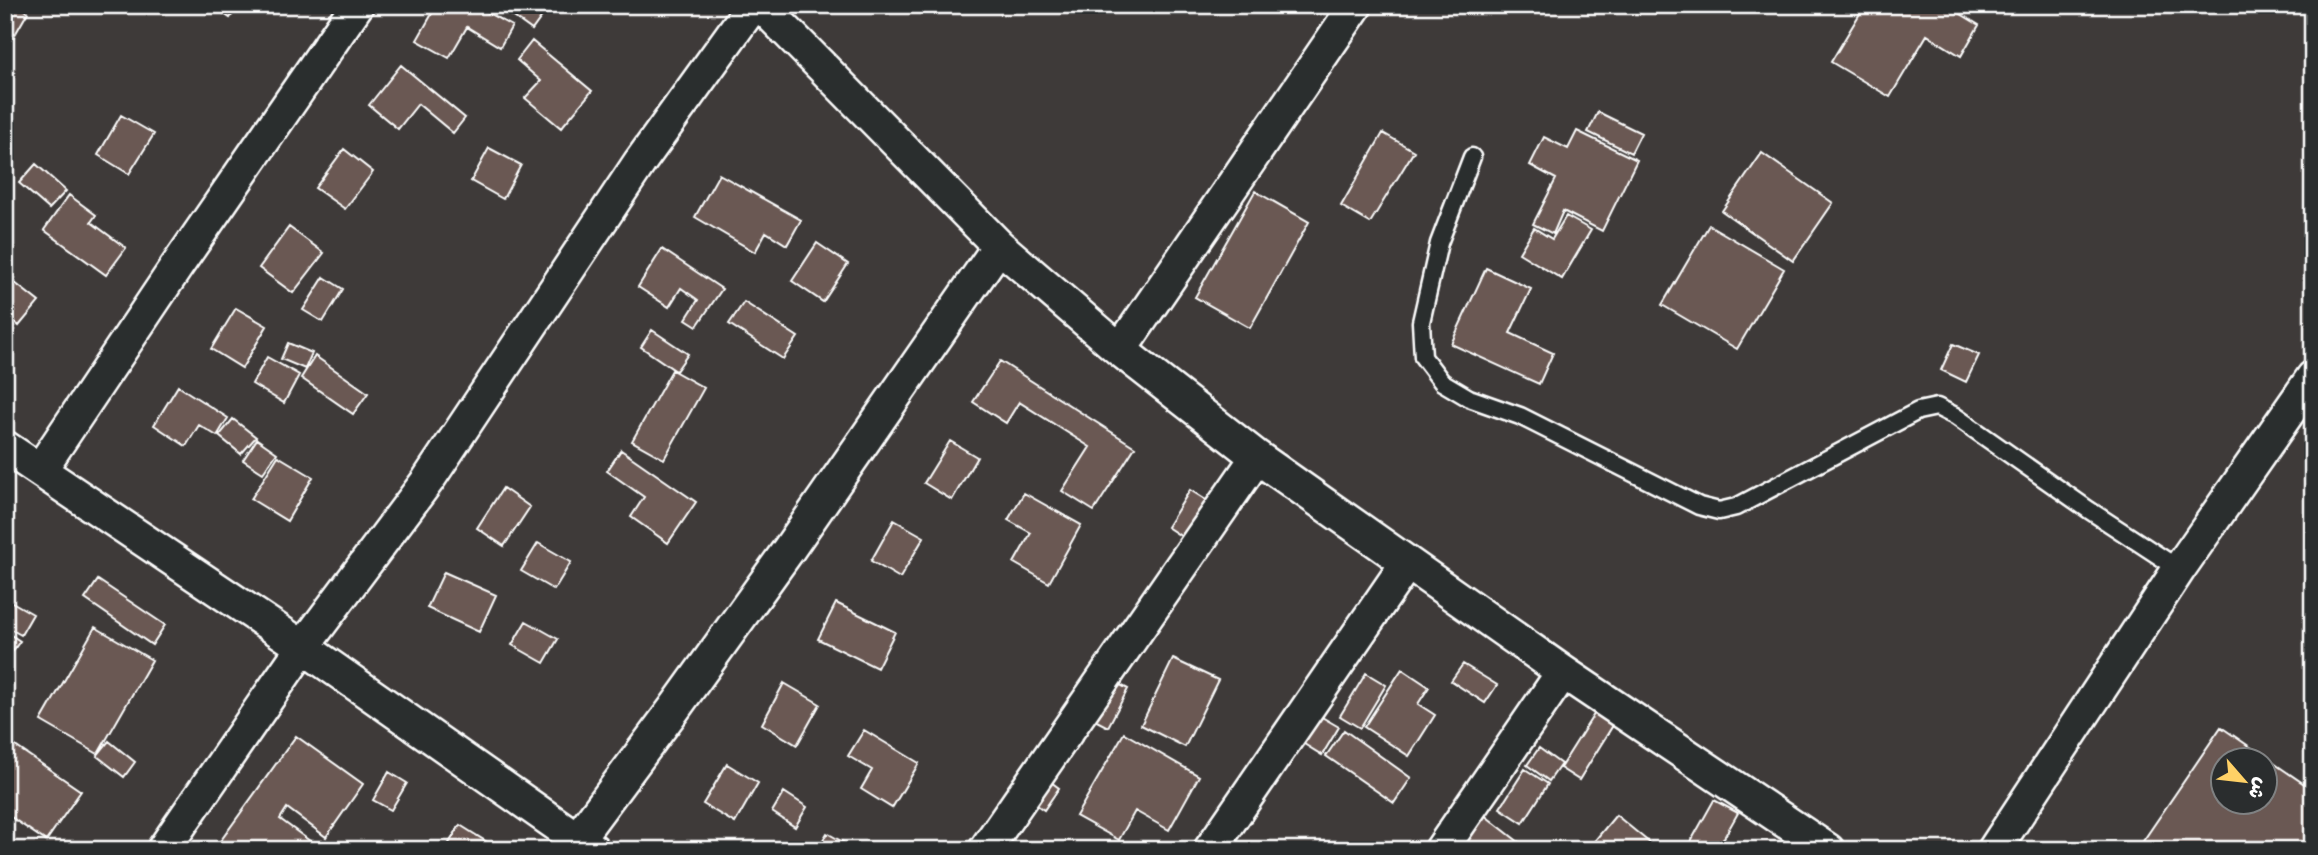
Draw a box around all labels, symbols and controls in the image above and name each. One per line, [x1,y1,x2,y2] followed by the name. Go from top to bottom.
[2210,746,2280,816] north arrow
[2243,774,2275,804] text: ش

